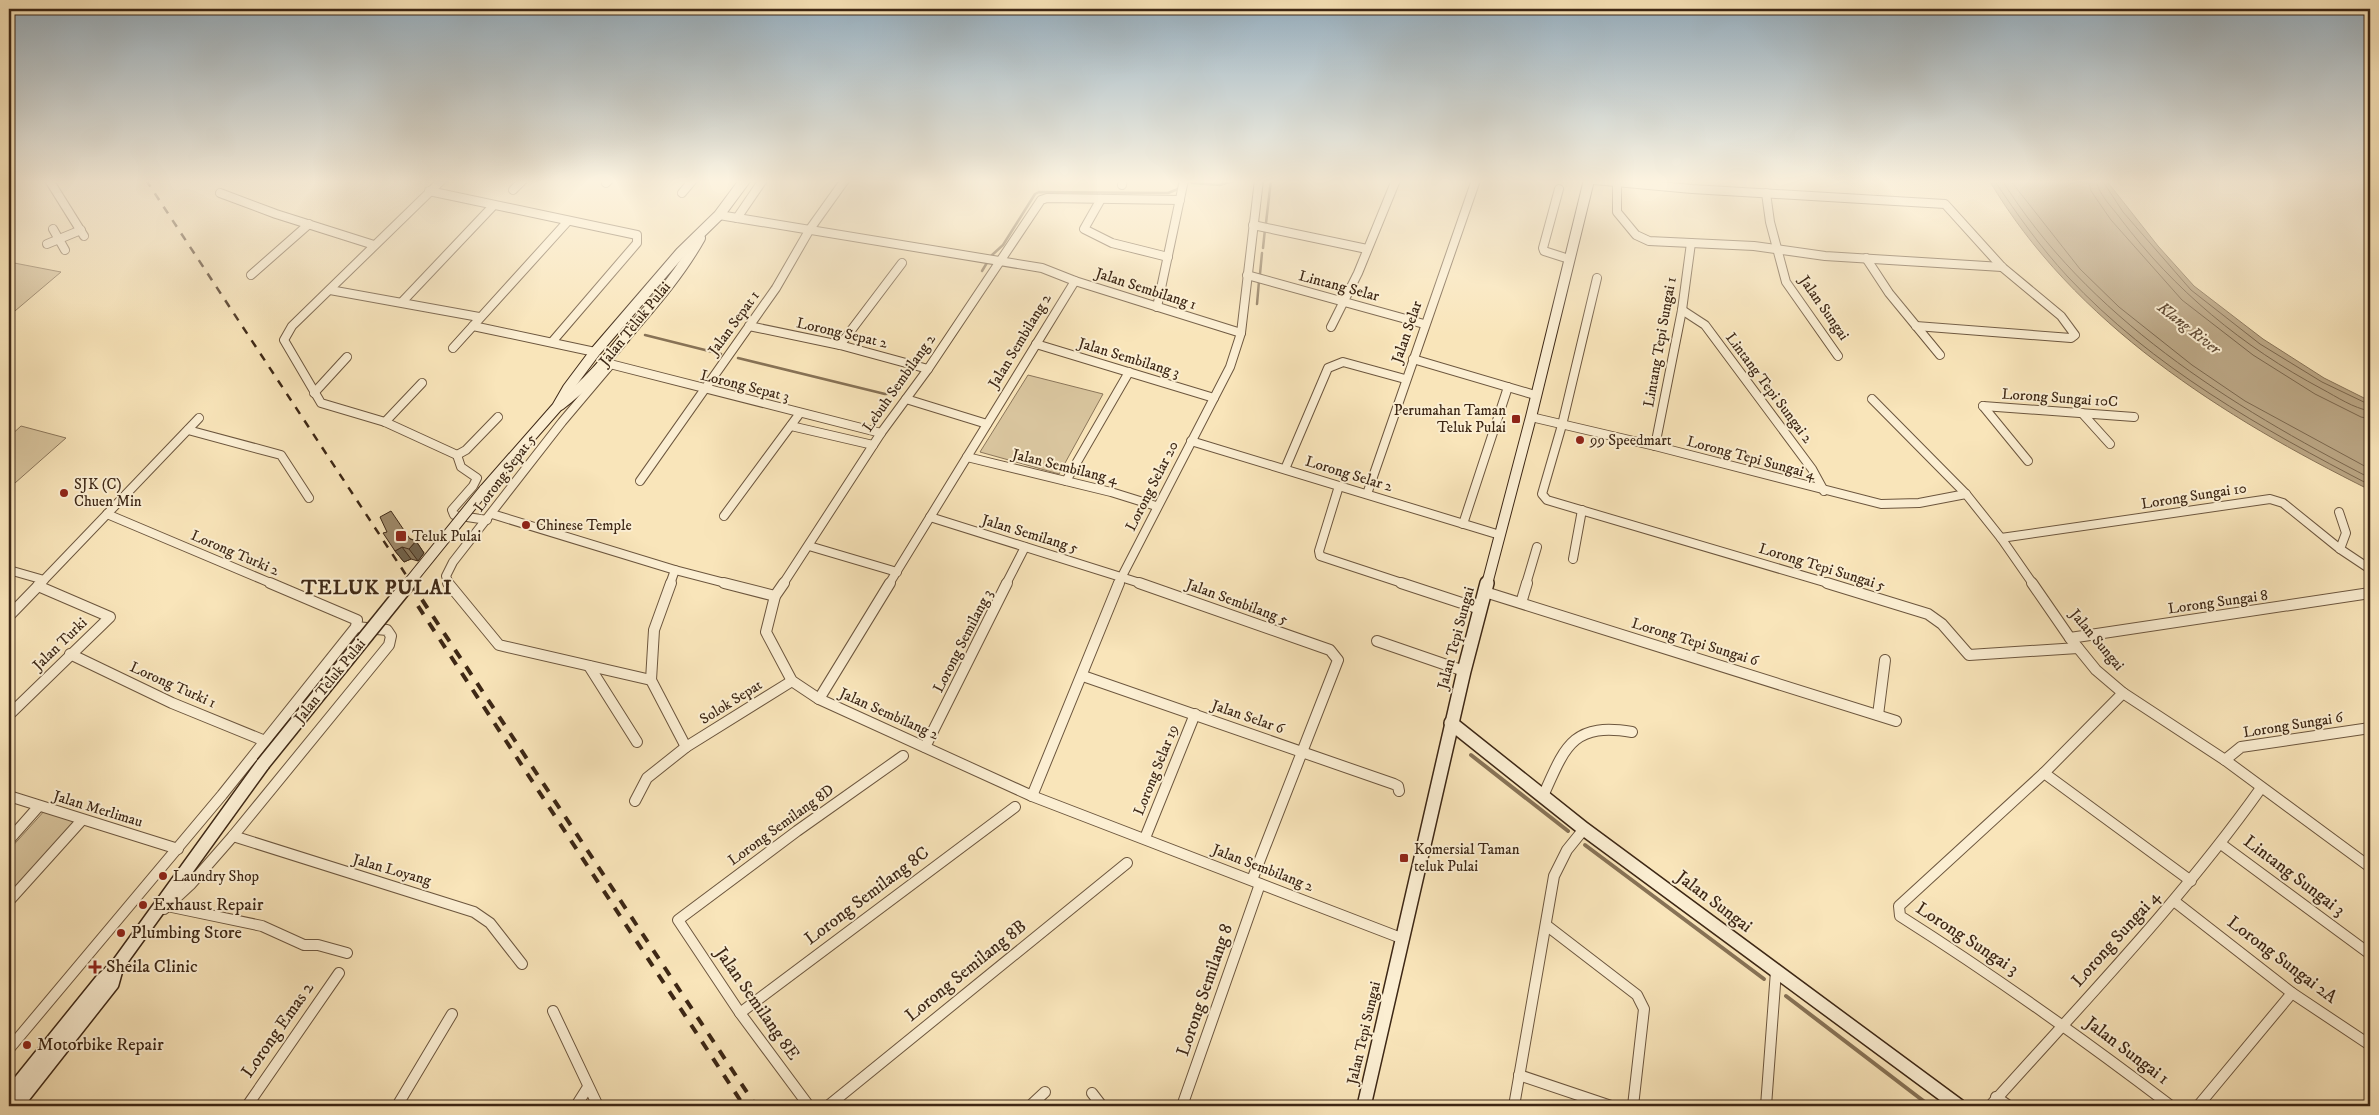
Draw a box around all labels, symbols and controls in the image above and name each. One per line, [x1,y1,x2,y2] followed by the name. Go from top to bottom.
[1091,263,1199,314] street label: Jalan Sembilang 1
[1297,266,1382,306] street label: Lintang Selar
[1794,270,1853,344] street label: Jalan Sungai
[1639,275,1681,409] street label: Lintang Tepi Sungai 1
[594,278,675,372] street label: Jalan Teluk Pulai
[703,287,764,361] street label: Jalan Sepat 1
[983,290,1056,393] street label: Jalan Sembilang 2
[2153,297,2225,360] water label: Klang River
[1387,298,1427,367] street label: Jalan Selar
[795,313,890,353] street label: Lorong Sepat 2
[1721,329,1817,448] street label: Lintang Tepi Sungai 2
[858,330,940,436] street label: Lebuh Sembilang 2
[1074,333,1182,382] street label: Jalan Sembilang 3
[699,366,791,406] street label: Lorong Sepat 3
[2001,384,2119,412] street label: Lorong Sungai 10C
[1394,401,1506,437] place label: Perumahan Taman Teluk Pulai
[1510,413,1522,425] marker: Perumahan Taman Teluk Pulai
[470,430,541,516] street label: Lorong Sepat 5
[1589,431,1672,450] place label: 99 Speedmart
[1685,432,1818,484] street label: Lorong Tepi Sungai 4
[1574,434,1586,446] marker: 99 Speedmart
[1121,438,1183,534] street label: Lorong Selar 20
[1008,444,1120,489] street label: Jalan Sembilang 4
[1303,452,1396,496] street label: Lorong Selar 2
[74,475,142,511] place label: SJK (C) Chuen Min
[2140,478,2248,514] street label: Lorong Sungai 10
[58,487,70,499] marker: SJK (C) Chuen Min
[978,510,1081,558] street label: Jalan Semilang 5
[536,516,632,535] place label: Chinese Temple
[520,519,532,531] marker: Chinese Temple
[188,526,283,580] street label: Lorong Turki 2
[412,527,481,546] place label: Teluk Pulai
[394,529,408,543] marker: Teluk Pulai
[1757,539,1888,595] street label: Lorong Tepi Sungai 5
[1182,574,1291,629] street label: Jalan Sembilang 5
[300,576,453,601] district label: TELUK PULAI
[1433,585,1479,693] street label: Jalan Tepi Sungai
[929,586,997,696] street label: Lorong Semilang 3
[2167,586,2269,618] street label: Lorong Sungai 8
[2065,604,2128,675] street label: Jalan Sungai
[27,613,91,676] street label: Jalan Turki
[1629,614,1762,671] street label: Lorong Tepi Sungai 6
[289,635,370,729] street label: Jalan Teluk Pulai
[127,658,219,712] street label: Lorong Turki 1
[696,675,766,729] street label: Solok Sepat
[835,683,942,745] street label: Jalan Sembilang 2
[1207,695,1288,739] street label: Jalan Selar 6
[2242,708,2345,742] street label: Lorong Sungai 6
[1129,722,1183,818] street label: Lorong Selar 19
[724,780,838,870] street label: Lorong Semilang 8D
[49,786,145,832] street label: Jalan Merlimau
[2239,831,2349,921] street label: Lintang Sungai 3
[1208,839,1317,896] street label: Jalan Sembilang 2
[1414,840,1520,876] place label: Komersial Taman teluk Pulai
[800,842,934,950] street label: Lorong Semilang 8C
[349,849,434,890] street label: Jalan Loyang
[1398,852,1410,864] marker: Komersial Taman teluk Pulai
[1670,865,1756,938] street label: Jalan Sungai
[173,867,260,886] place label: Laundry Shop
[157,870,169,882] marker: Laundry Shop
[2067,886,2165,992] street label: Lorong Sungai 4
[153,894,264,916] place label: Exhaust Repair
[1911,898,2023,980] street label: Lorong Sungai 3
[137,899,149,911] marker: Exhaust Repair
[2223,912,2342,1009] street label: Lorong Sungai 2A
[901,915,1031,1027] street label: Lorong Semilang 8B
[1172,921,1238,1059] street label: Lorong Semilang 8
[131,922,242,944] place label: Plumbing Store
[115,927,127,939] marker: Plumbing Store
[709,942,804,1065] street label: Jalan Semilang 8E
[106,956,198,978] place label: Sheila Clinic
[88,960,102,974] marker: Sheila Clinic
[237,978,319,1082] street label: Lorong Emas 2
[1342,980,1385,1088] street label: Jalan Tepi Sungai
[2079,1011,2173,1090] street label: Jalan Sungai 1
[37,1034,164,1056] place label: Motorbike Repair
[21,1039,33,1051] marker: Motorbike Repair

